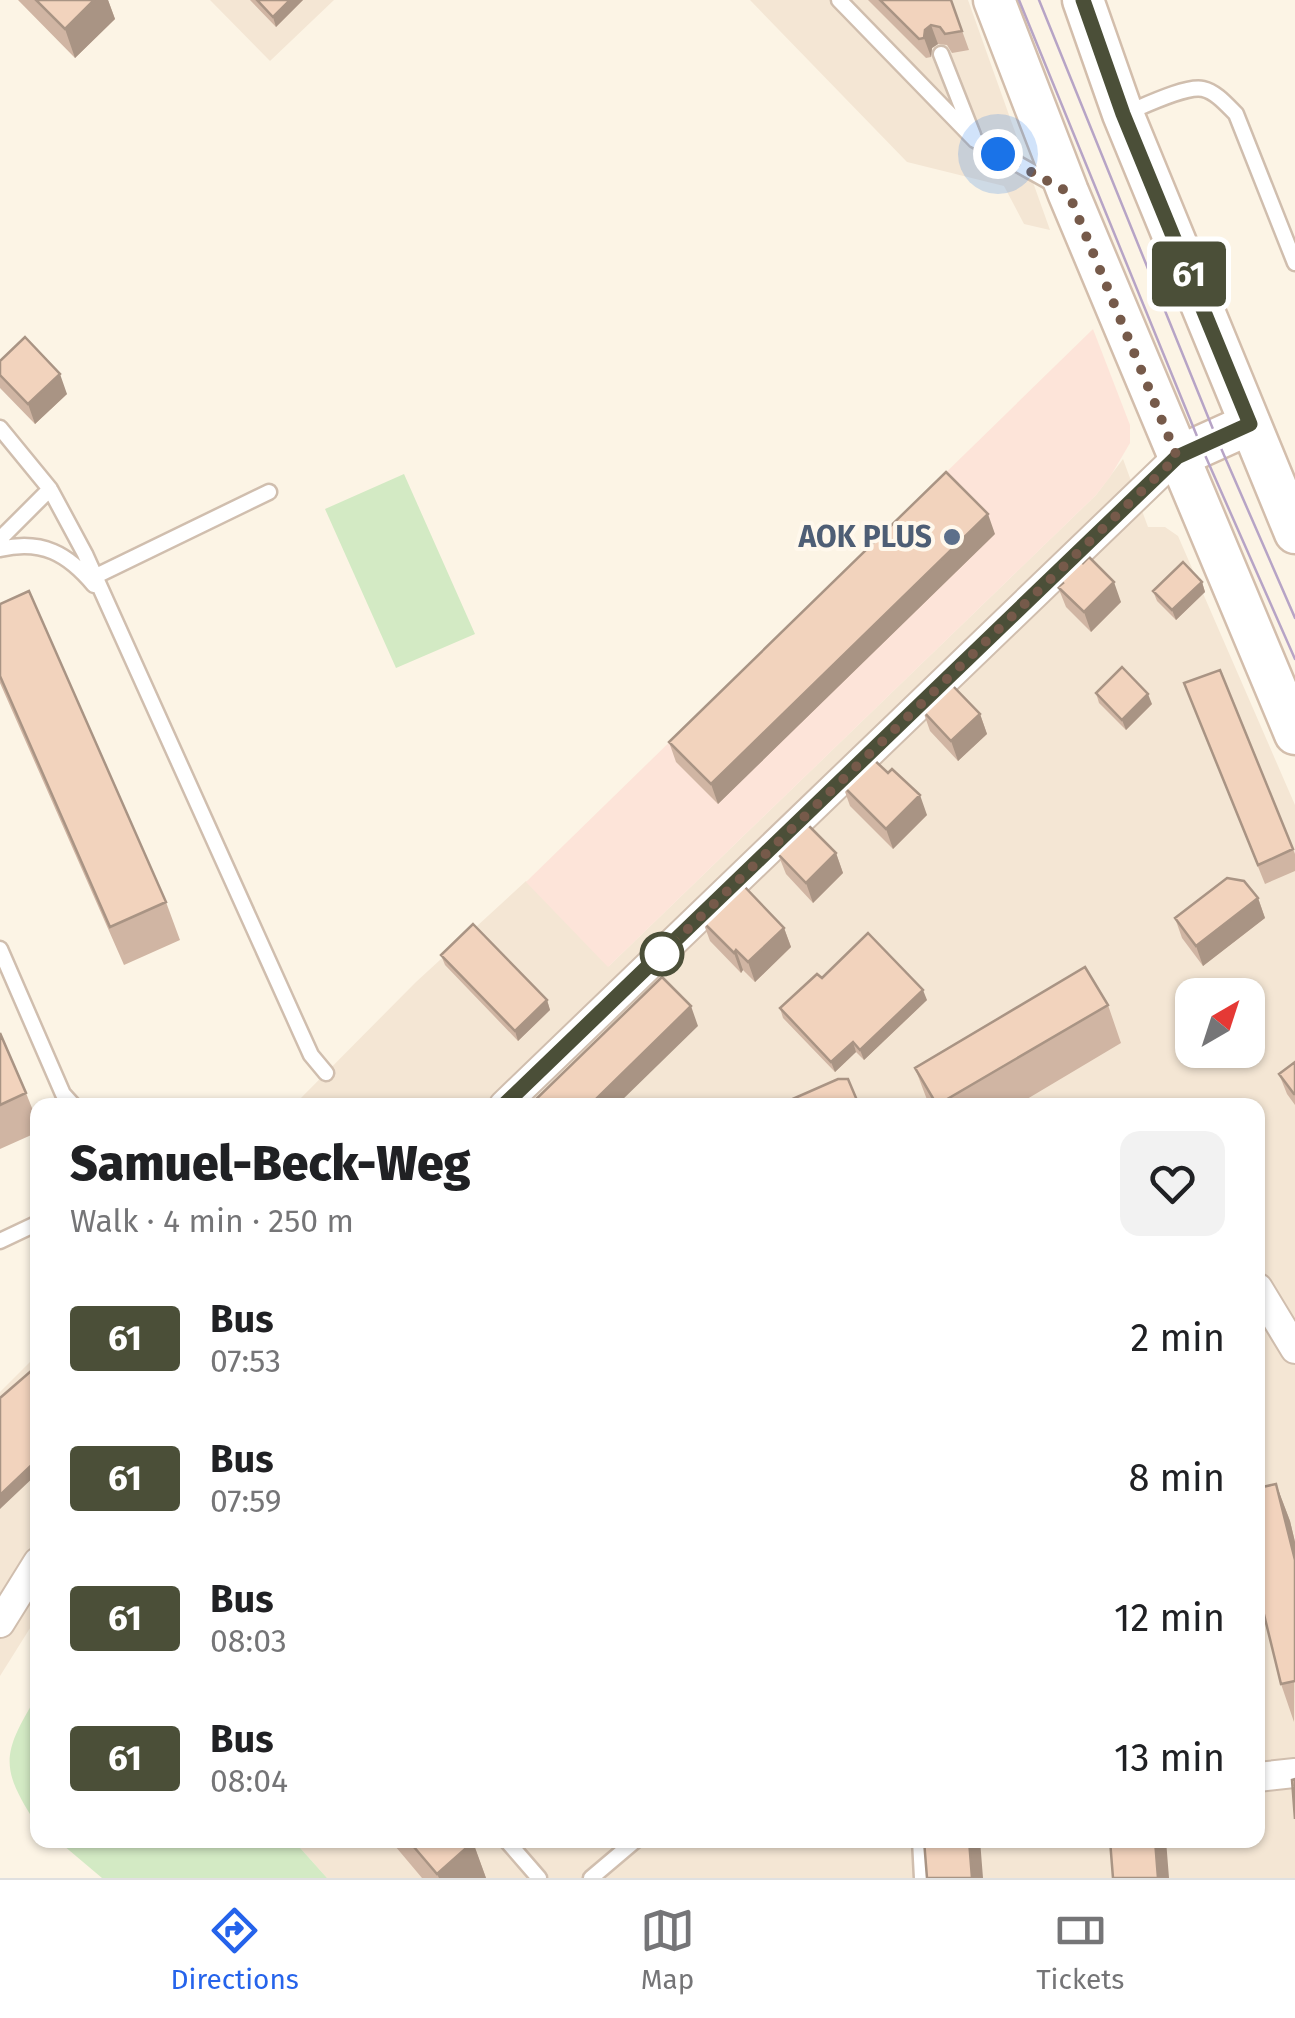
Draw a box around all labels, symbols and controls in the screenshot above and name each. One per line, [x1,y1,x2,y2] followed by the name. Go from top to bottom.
[973,129,1023,179] your location
[1144,242,1234,306] line badge: 61
[1172,253,1206,295] text: 61
[798,519,932,555] place label: AOK PLUS
[941,526,963,548] marker: AOK PLUS
[641,933,683,975] unlabelled marker
[1175,978,1265,1068] north arrow
[1175,978,1265,1068] map controls
[1120,1131,1225,1236] button: heart
[70,1135,470,1193] text: Samuel-Beck-Weg
[70,1202,354,1240] text: Walk · 4 min · 250 m
[210,1296,274,1342] text: Bus
[1131,1315,1225,1361] text: 2 min
[108,1317,142,1359] text: 61
[210,1342,281,1380] text: 07:53
[210,1436,274,1482] text: Bus
[1128,1455,1225,1501] text: 8 min
[108,1457,142,1499] text: 61
[210,1482,282,1520] text: 07:59
[210,1576,274,1622] text: Bus
[1114,1595,1225,1641] text: 12 min
[108,1597,142,1639] text: 61
[210,1622,287,1660] text: 08:03
[210,1716,274,1762] text: Bus
[1114,1735,1225,1781] text: 13 min
[108,1737,142,1779] text: 61
[210,1762,288,1800] text: 08:04
[171,1903,299,1996] tab: Directions
[640,1903,695,1996] tab: Map
[1036,1903,1124,1996] tab: Tickets

